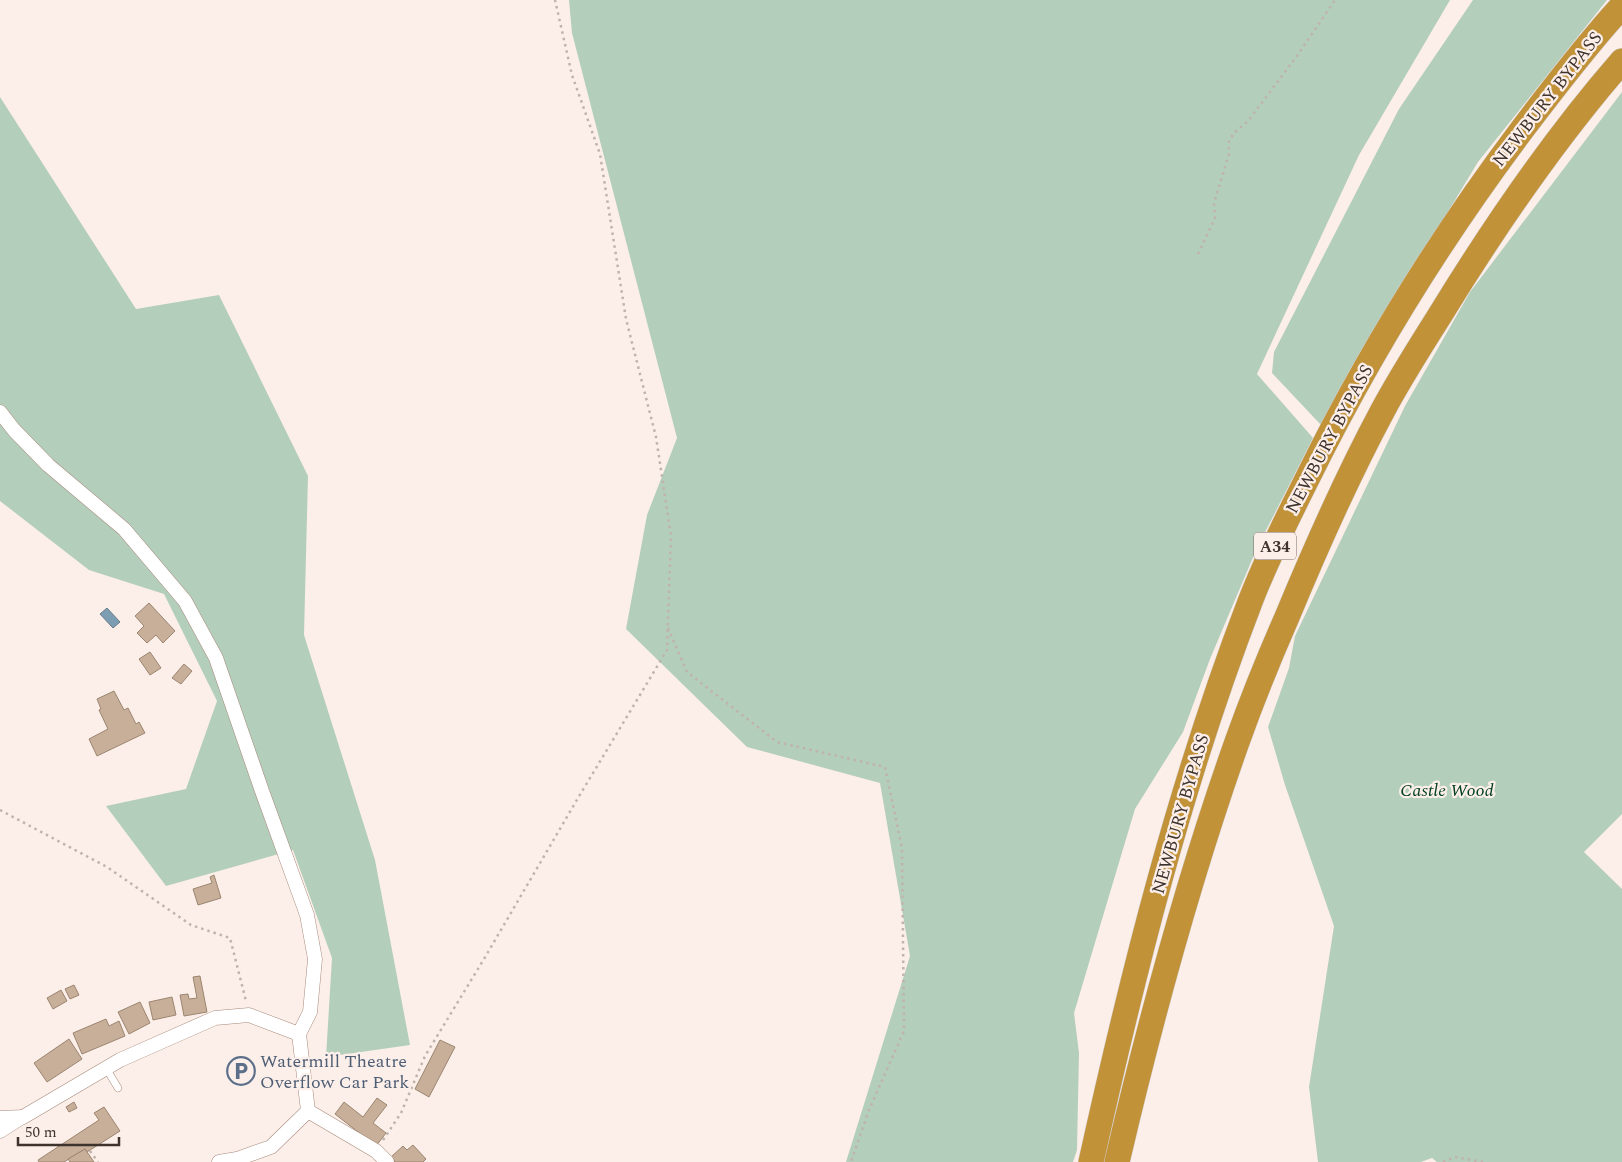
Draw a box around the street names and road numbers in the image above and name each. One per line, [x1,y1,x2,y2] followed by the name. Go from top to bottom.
[1486,26,1609,173] street label: NEWBURY BYPASS
[1279,360,1380,519] street label: NEWBURY BYPASS
[1254,532,1296,560] road number: A34
[1145,731,1216,897] street label: NEWBURY BYPASS

